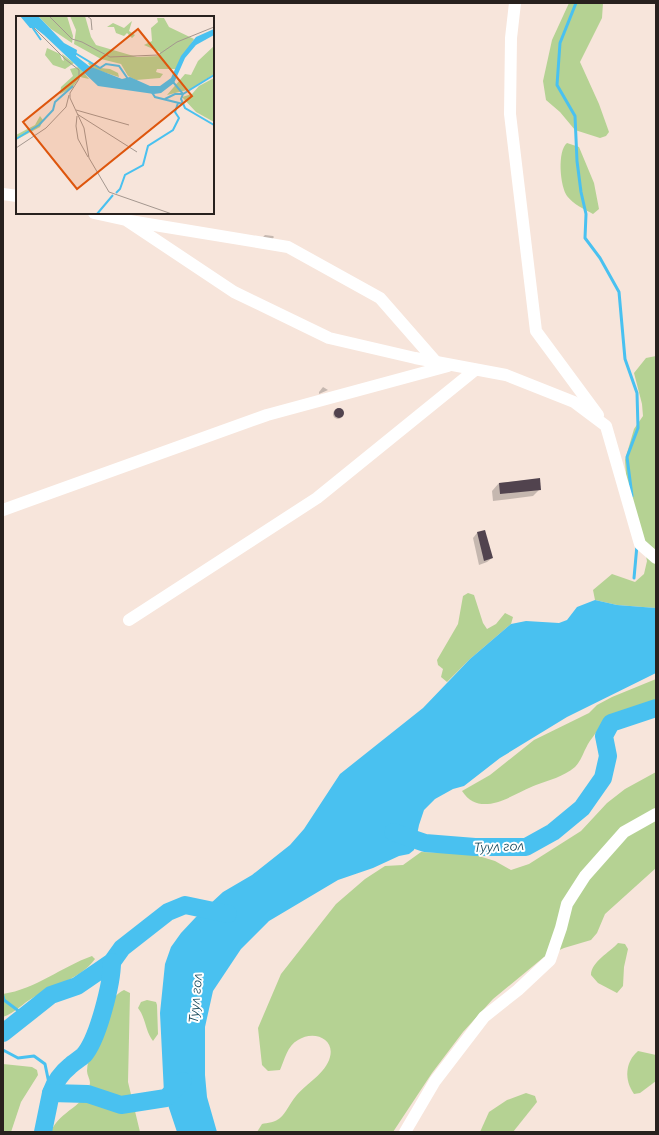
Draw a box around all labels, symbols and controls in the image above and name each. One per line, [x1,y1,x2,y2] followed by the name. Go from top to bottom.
[16,16,214,214] inset map
[473,838,525,855] water label: Туул гол
[186,972,205,1024] water label: Туул гол

